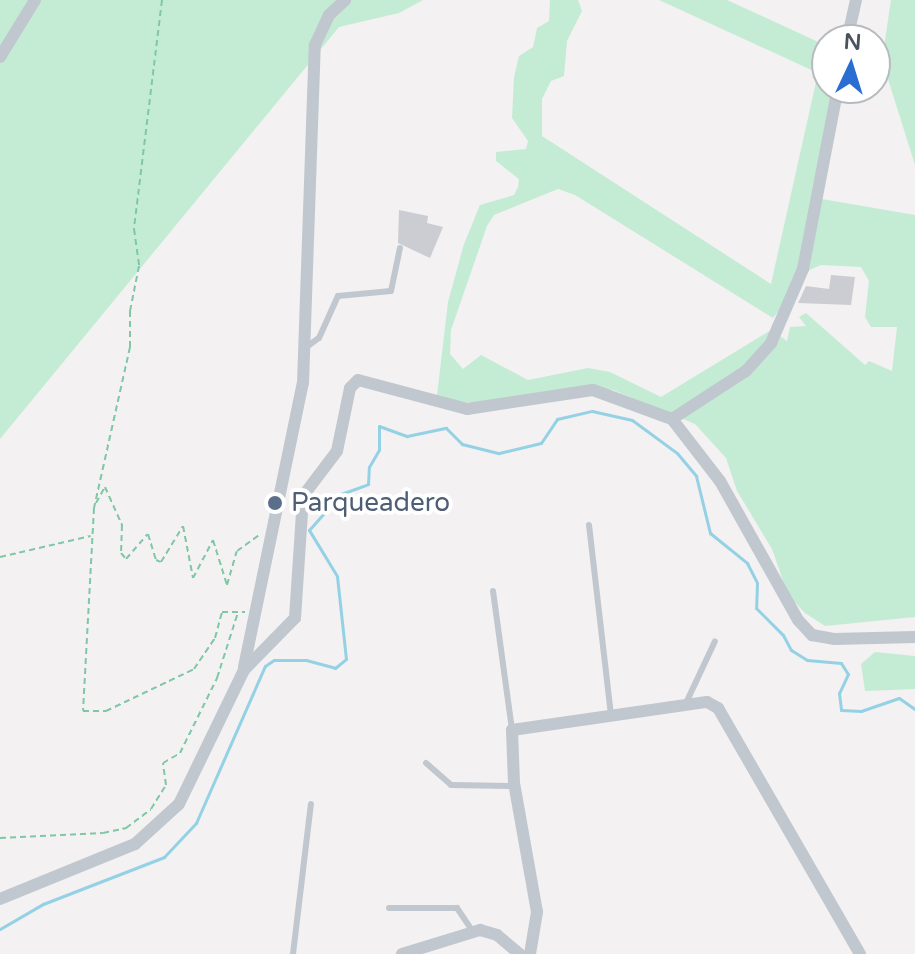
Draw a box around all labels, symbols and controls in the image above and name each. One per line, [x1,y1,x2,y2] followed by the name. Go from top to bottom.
[811,24,891,104] north arrow
[843,28,862,56] text: N
[291,487,450,519] place label: Parqueadero
[266,494,284,512] marker: Parqueadero

